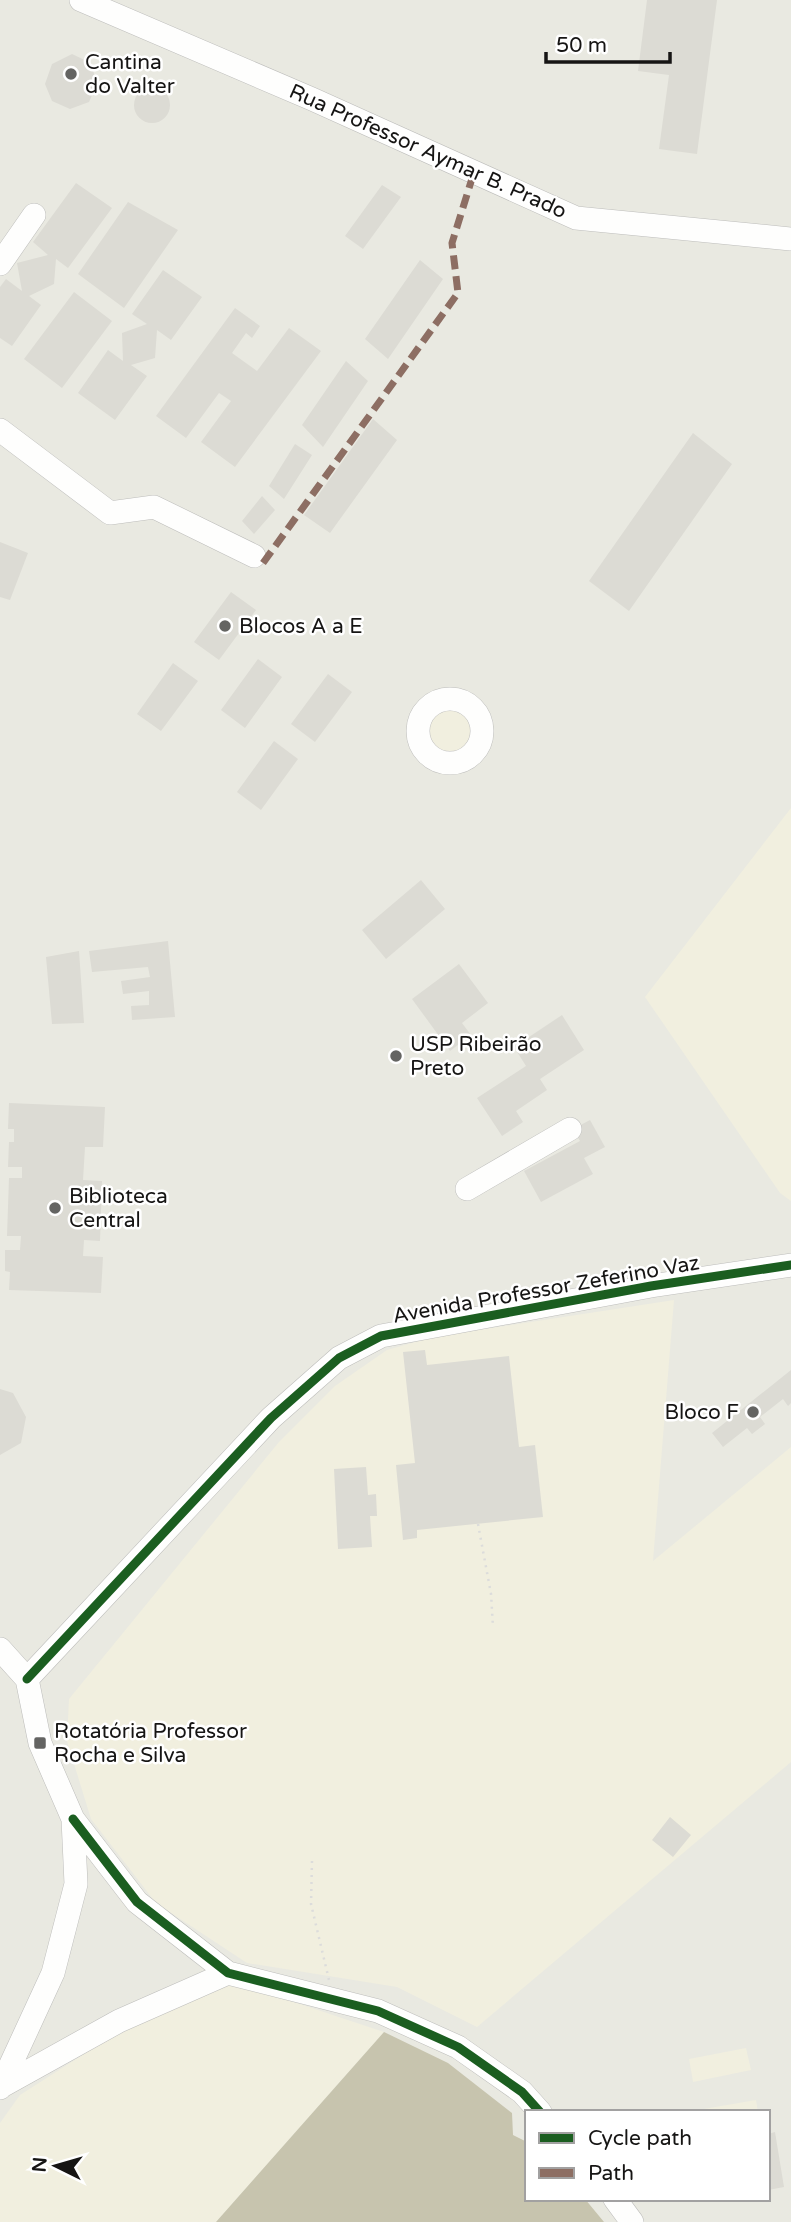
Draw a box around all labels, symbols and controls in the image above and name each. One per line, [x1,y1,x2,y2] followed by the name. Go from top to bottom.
[546,21,670,65] scale bar
[556,33,607,58] text: 50 m
[85,50,175,99] place label: Cantina do Valter
[63,66,79,82] marker: Cantina do Valter
[285,79,570,224] street label: Rua Professor Aymar B. Prado
[239,614,363,639] place label: Blocos A a E
[217,618,233,634] marker: Blocos A a E
[410,1032,542,1081] place label: USP Ribeirão Preto
[388,1048,404,1064] marker: USP Ribeirão Preto
[69,1184,168,1233] place label: Biblioteca Central
[47,1200,63,1216] marker: Biblioteca Central
[391,1250,701,1329] street label: Avenida Professor Zeferino Vaz
[664,1400,739,1425] place label: Bloco F
[745,1404,761,1420] marker: Bloco F
[54,1719,247,1768] place label: Rotatória Professor Rocha e Silva
[32,1735,48,1751] marker: Rotatória Professor Rocha e Silva
[525,2110,770,2201] legend
[588,2126,692,2151] text: Cycle path
[21,2131,91,2201] north arrow
[28,2156,52,2173] text: N
[588,2161,634,2186] text: Path

